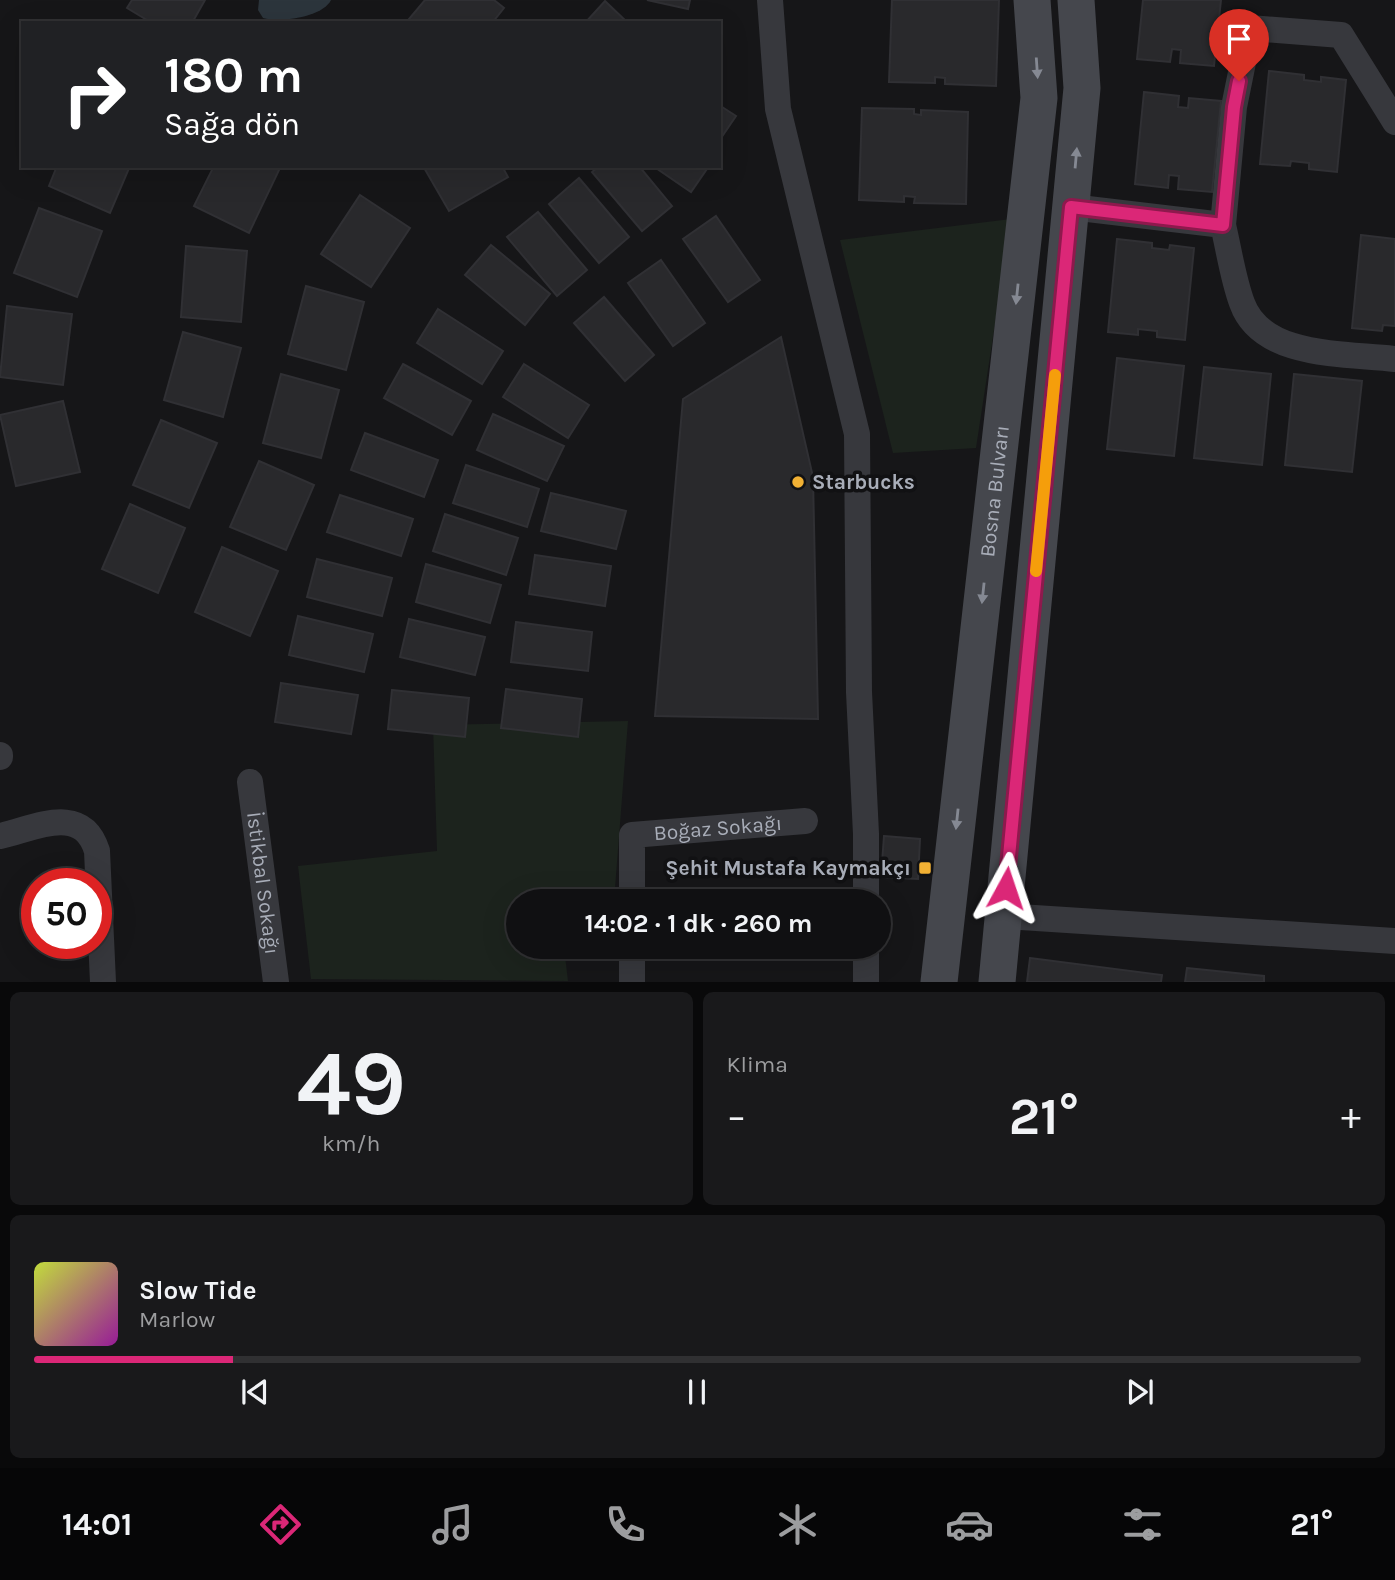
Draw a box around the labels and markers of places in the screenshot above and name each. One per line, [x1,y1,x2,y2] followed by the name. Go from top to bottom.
[1209,9,1269,81] pin
[812,470,915,494] place label: Starbucks
[790,474,806,490] marker: Starbucks
[665,856,911,880] place label: Şehit Mustafa Kaymakçı
[917,860,933,876] marker: Şehit Mustafa Kaymakçı

